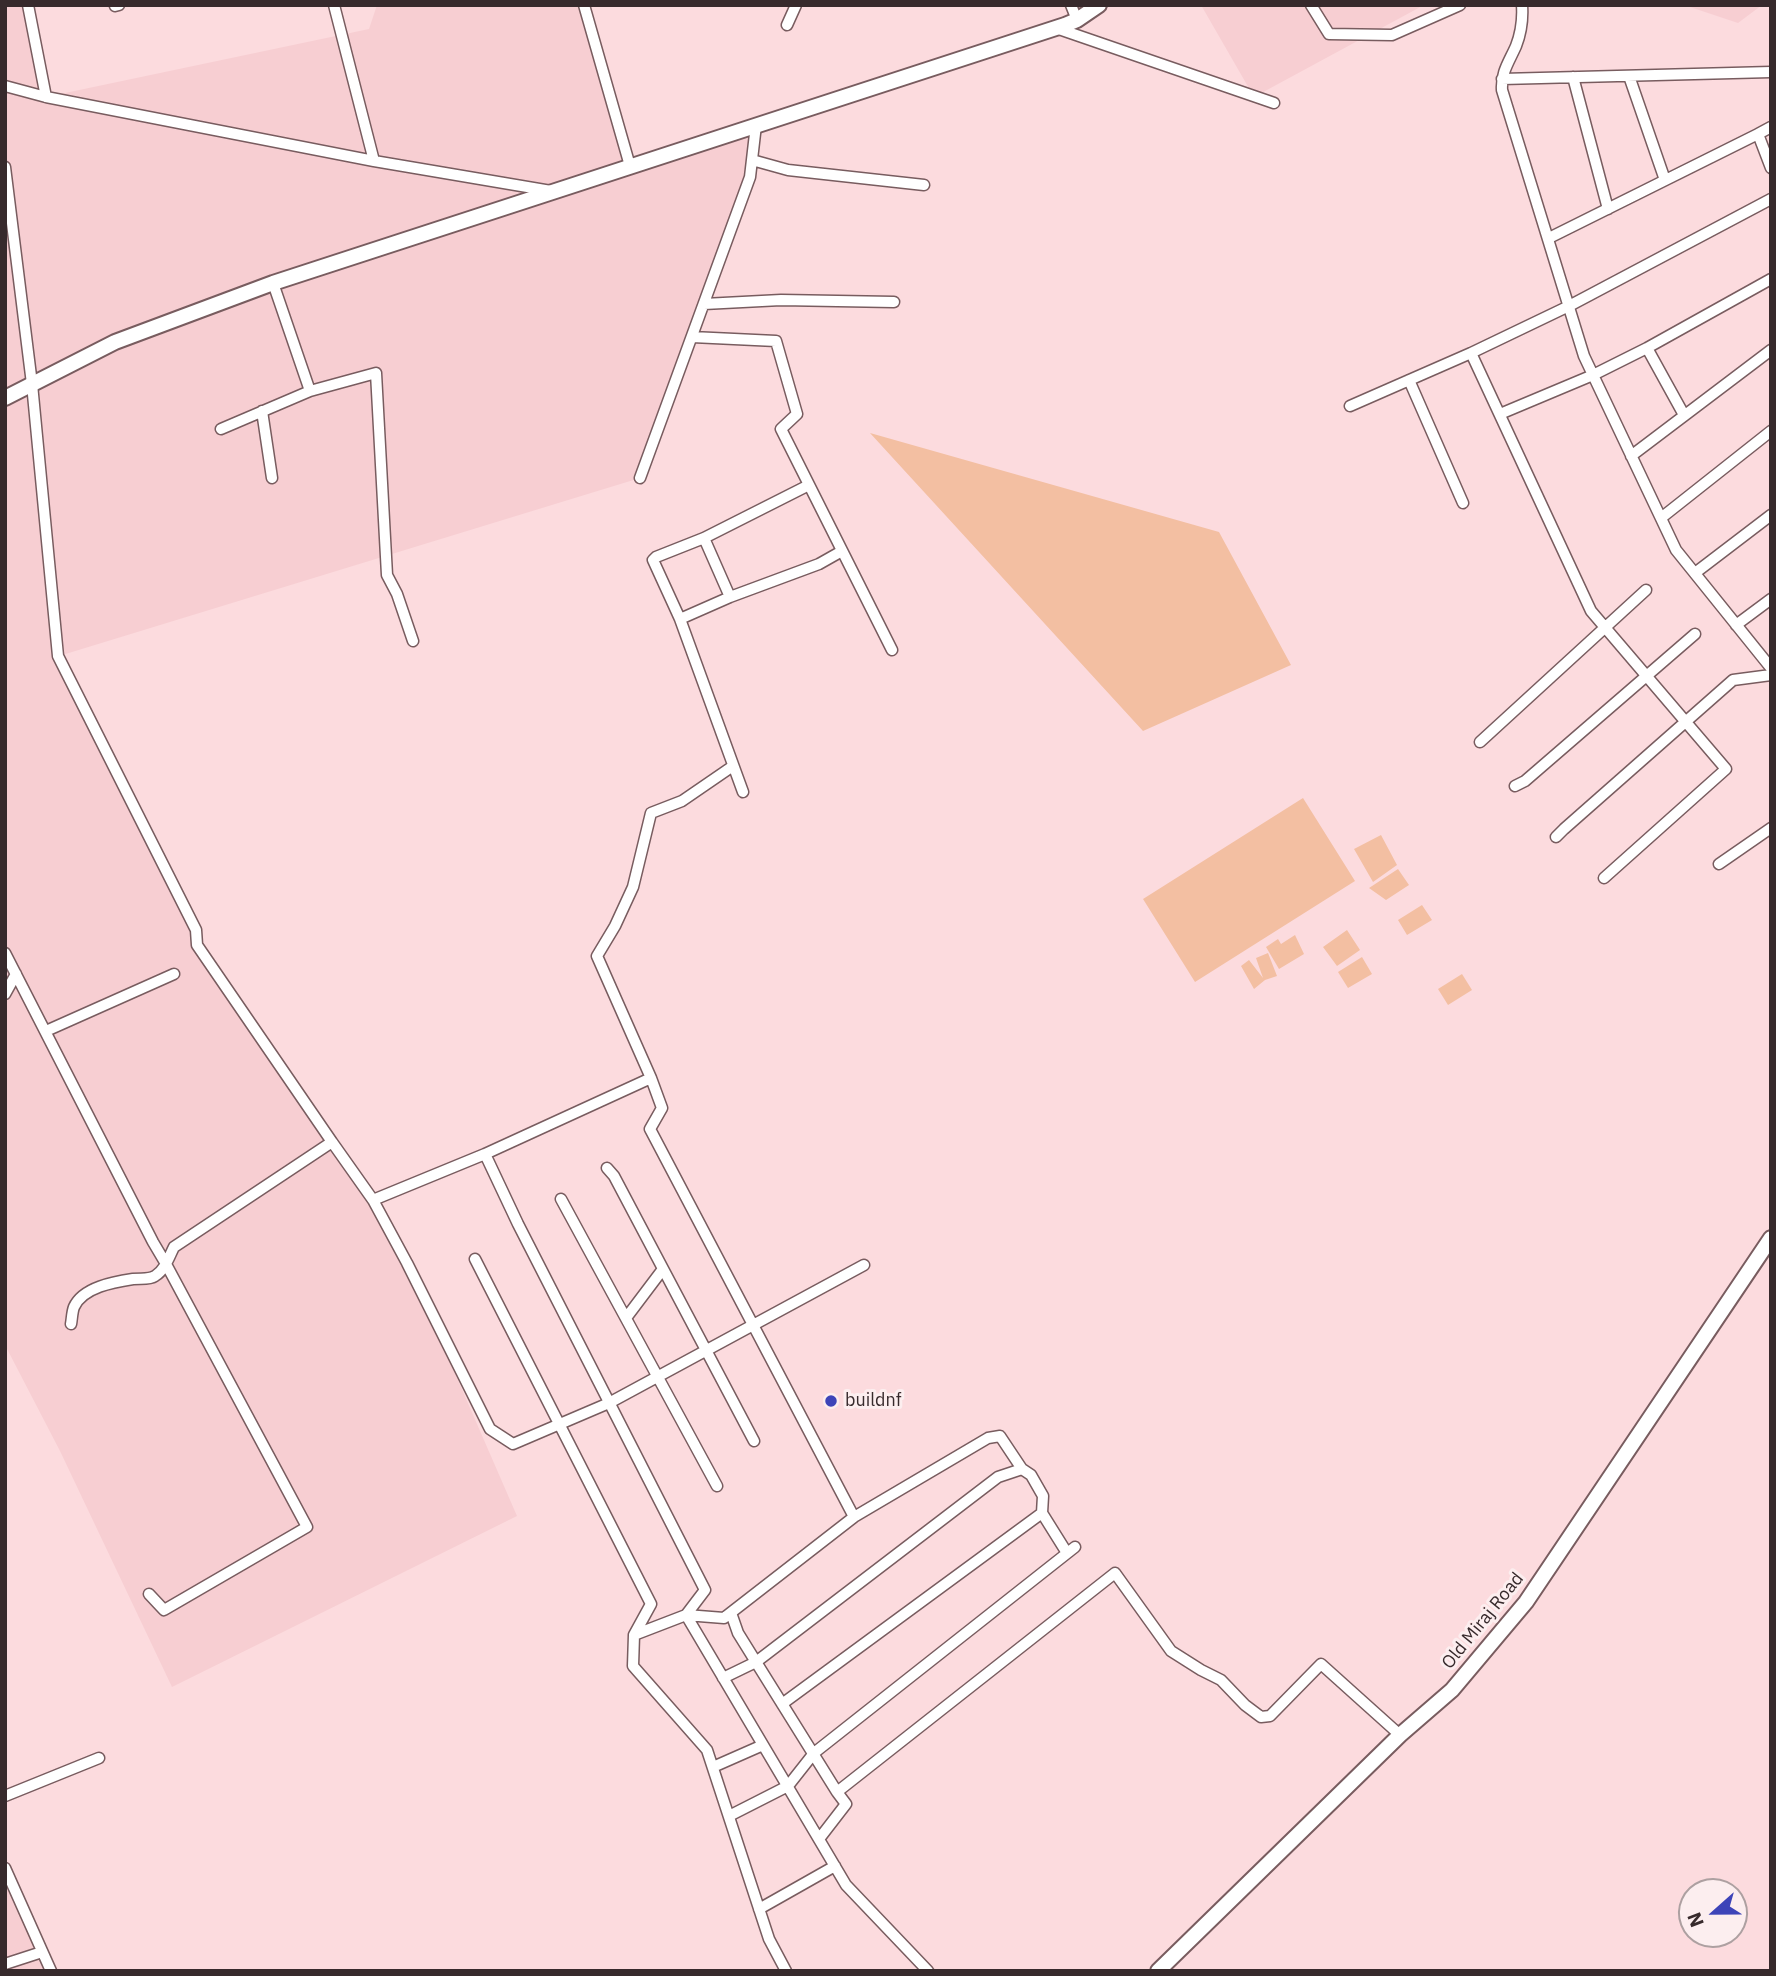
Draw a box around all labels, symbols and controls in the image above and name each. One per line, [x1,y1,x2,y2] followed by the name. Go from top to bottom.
[845,1390,902,1412] place label: buildnf
[823,1393,839,1409] marker: buildnf
[1438,1568,1528,1674] street label: Old Miraj Road
[1678,1878,1748,1948] north arrow
[1682,1909,1709,1931] text: N

